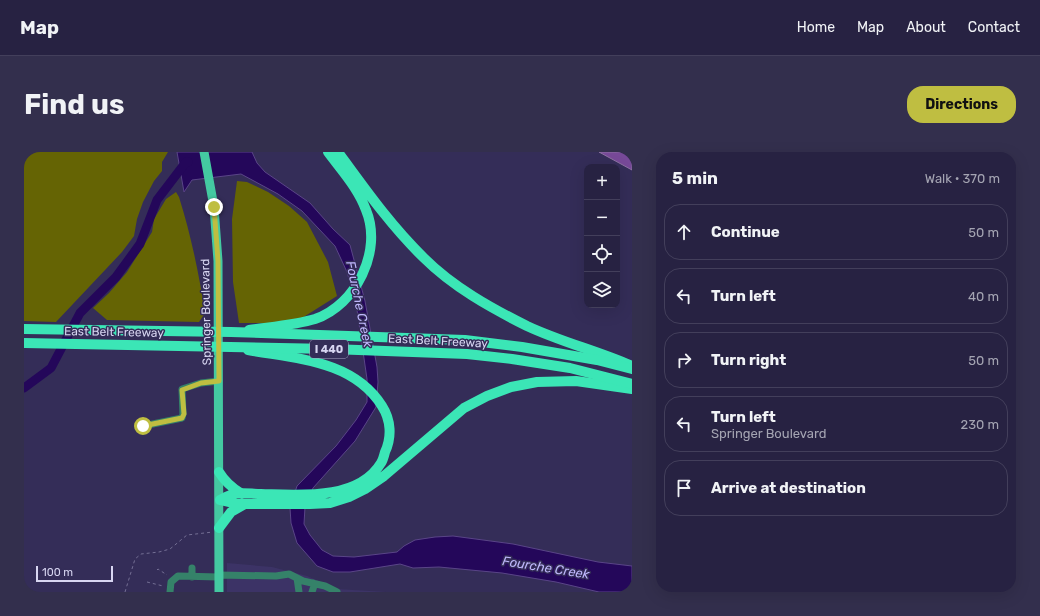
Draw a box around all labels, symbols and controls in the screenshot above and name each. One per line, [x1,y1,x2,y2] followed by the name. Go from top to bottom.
[20,16,59,39] text: Map
[797,19,835,36] text: Home
[857,19,884,36] text: Map
[906,19,946,36] text: About
[968,19,1020,36] text: Contact
[907,86,1016,123] button: Directions
[24,88,124,121] text: Find us
[584,164,620,308] map controls
[584,164,620,200] button: +
[672,168,718,188] text: 5 min
[925,171,1000,186] text: Walk · 370 m
[205,198,223,216] route end
[584,200,620,236] button: −
[673,221,695,243] icon: ahead
[711,223,780,241] text: Continue
[968,225,999,240] text: 50 m
[584,236,620,272] button: locate
[198,259,214,365] street label: Springer Boulevard
[343,260,376,349] water label: Fourche Creek
[584,272,620,308] button: layers
[673,285,695,307] icon: left
[711,287,776,305] text: Turn left
[968,289,999,304] text: 40 m
[64,324,165,340] street label: East Belt Freeway
[388,331,489,351] street label: East Belt Freeway
[310,340,348,358] road number: I 440
[673,349,695,371] icon: right
[711,351,786,369] text: Turn right
[968,353,999,368] text: 50 m
[711,408,776,426] text: Turn left
[673,413,695,435] icon: left
[134,417,152,435] route start
[961,417,999,432] text: 230 m
[711,426,827,441] text: Springer Boulevard
[673,477,695,499] icon: arrive
[711,479,866,497] text: Arrive at destination
[501,553,591,582] water label: Fourche Creek
[36,564,113,583] scale bar
[42,566,73,579] text: 100 m

